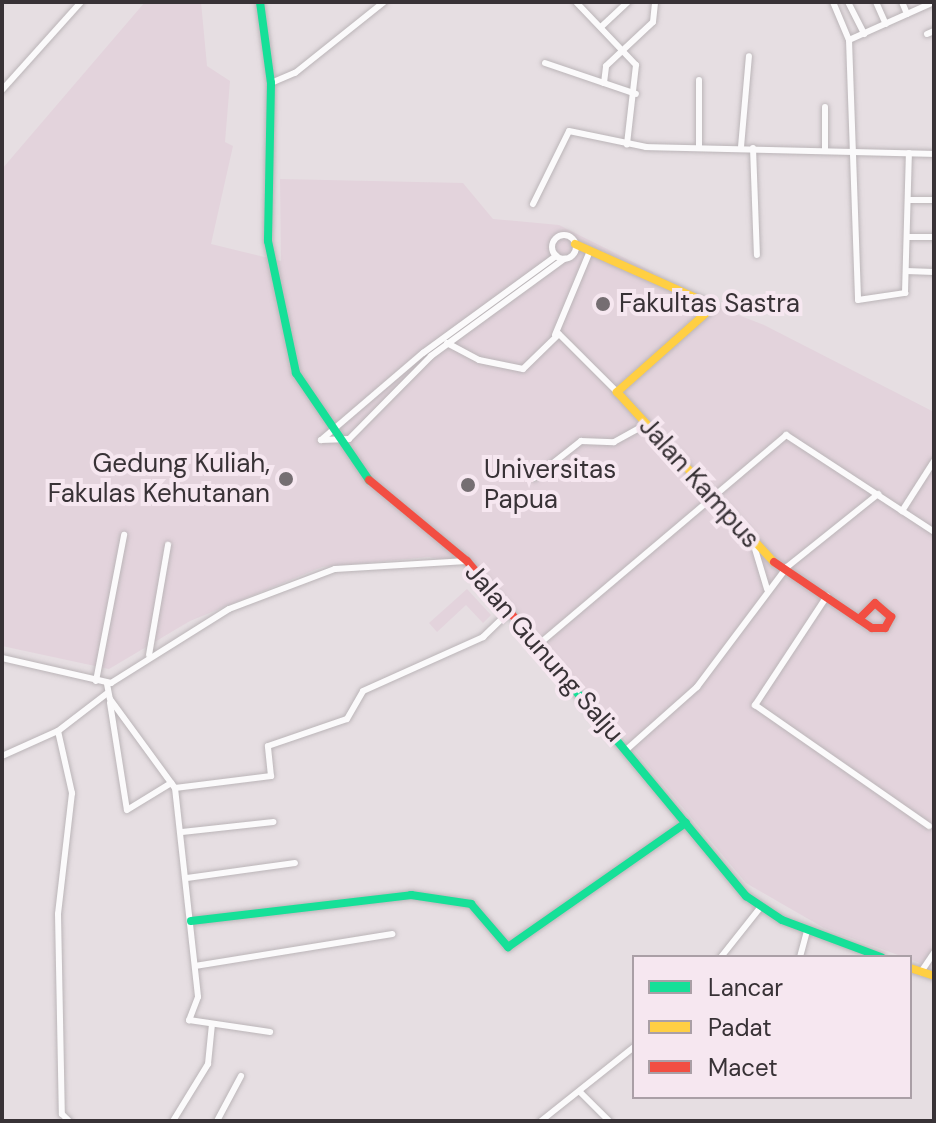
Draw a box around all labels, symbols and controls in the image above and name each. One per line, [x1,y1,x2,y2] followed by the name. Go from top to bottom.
[619,288,800,320] place label: Fakultas Sastra
[594,295,612,313] marker: Fakultas Sastra
[632,411,766,555] street label: Jalan Kampus
[48,448,270,510] place label: Gedung Kuliah, Fakulas Kehutanan
[484,454,616,516] place label: Universitas Papua
[277,470,295,488] marker: Gedung Kuliah, Fakulas Kehutanan
[459,476,477,494] marker: Universitas Papua
[458,557,630,749] street label: Jalan Gunung Salju
[632,955,912,1099] legend
[708,972,783,1003] text: Lancar
[708,1012,772,1043] text: Padat
[708,1052,778,1083] text: Macet

